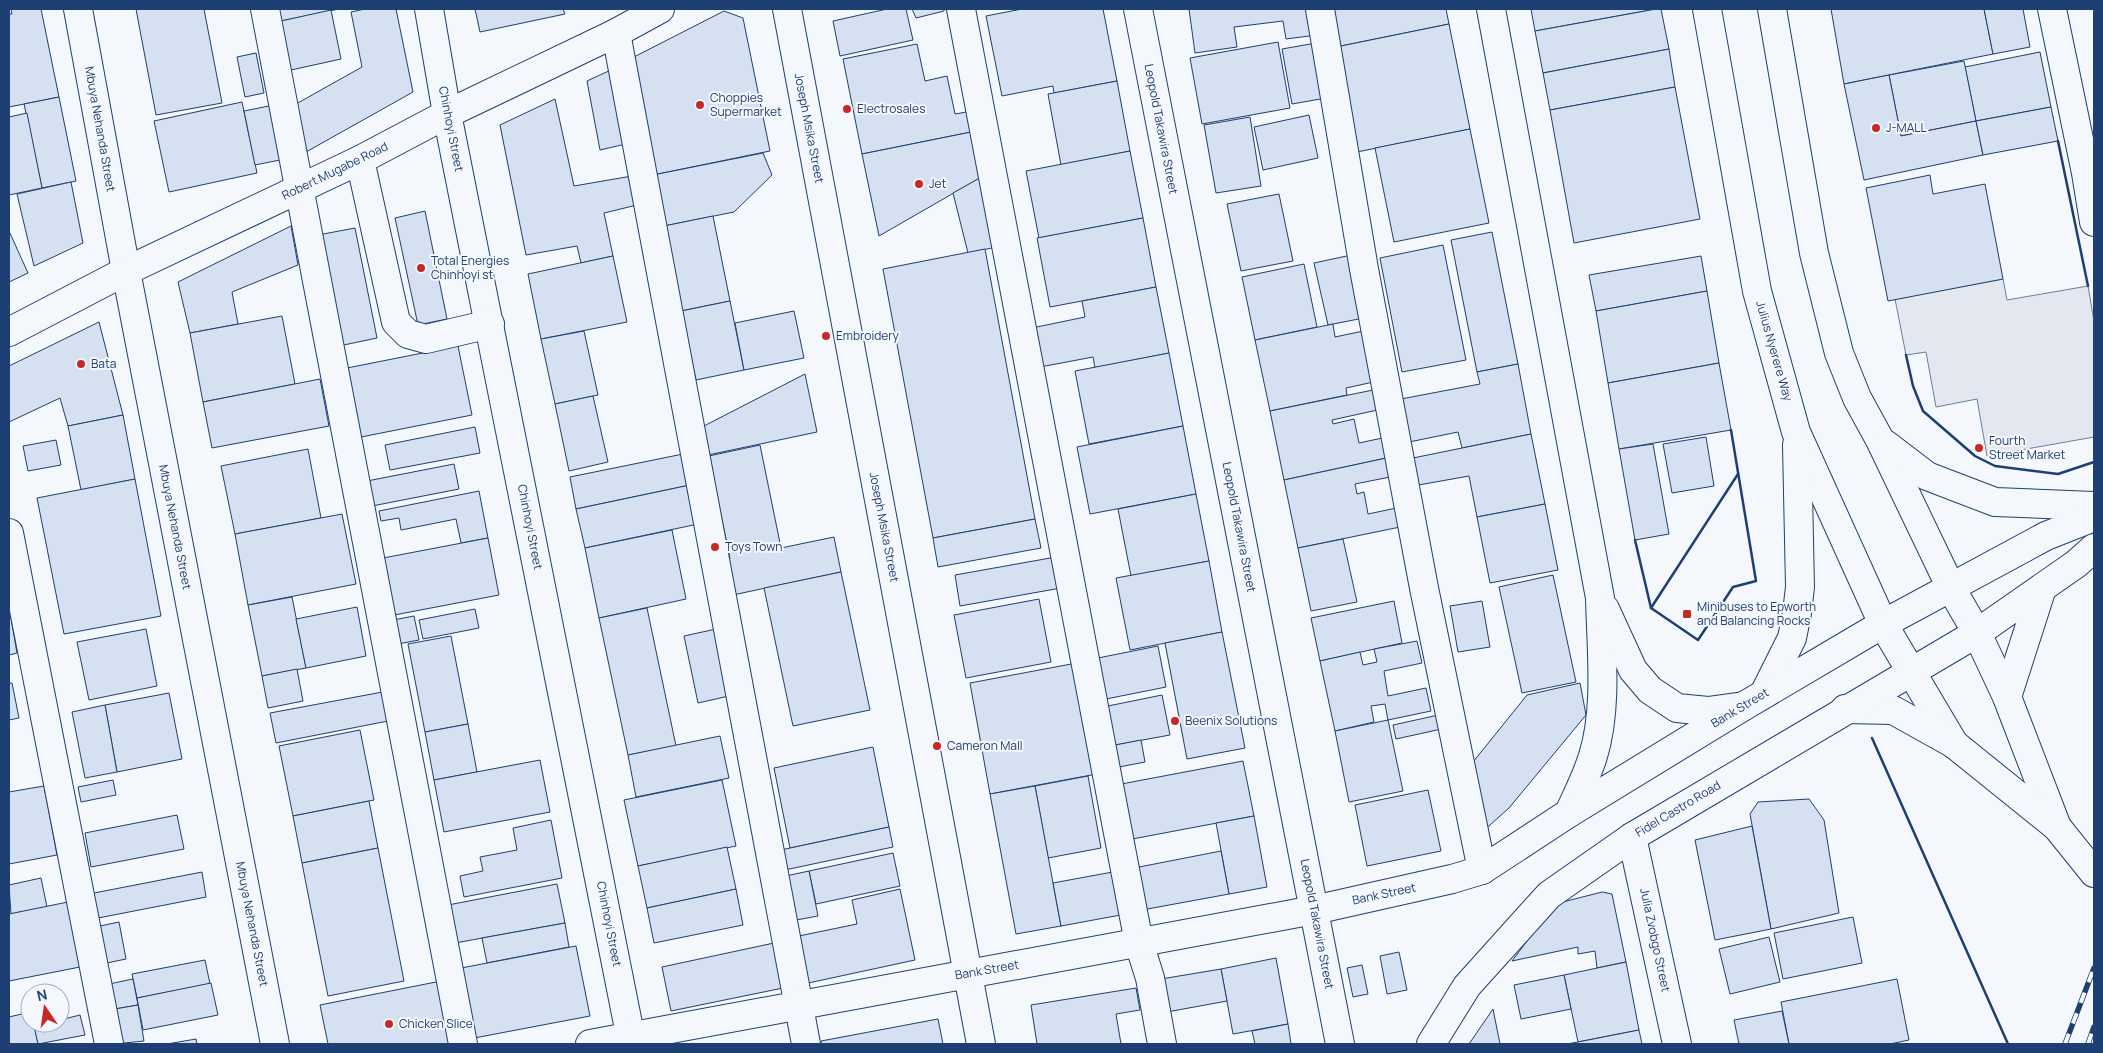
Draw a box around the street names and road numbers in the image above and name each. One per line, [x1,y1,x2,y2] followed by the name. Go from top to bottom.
[1141,62,1183,196] street label: Leopold Takawira Street
[81,65,120,193] street label: Mbuya Nehanda Street
[790,71,829,185] street label: Joseph Msika Street
[435,85,468,173] street label: Chinhoyi Street
[279,137,391,204] street label: Robert Mugabe Road
[1752,299,1797,404] street label: Julius Nyerere Way
[1219,460,1261,594] street label: Leopold Takawira Street
[155,463,196,591] street label: Mbuya Nehanda Street
[865,470,904,584] street label: Joseph Msika Street
[514,483,547,571] street label: Chinhoyi Street
[1708,684,1772,732] street label: Bank Street
[1632,776,1724,841] street label: Fidel Castro Road
[1297,857,1339,991] street label: Leopold Takawira Street
[232,860,273,988] street label: Mbuya Nehanda Street
[1350,878,1418,909] street label: Bank Street
[593,880,626,968] street label: Chinhoyi Street
[1636,886,1675,994] street label: Julia Zvobgo Street
[954,955,1020,984] street label: Bank Street

